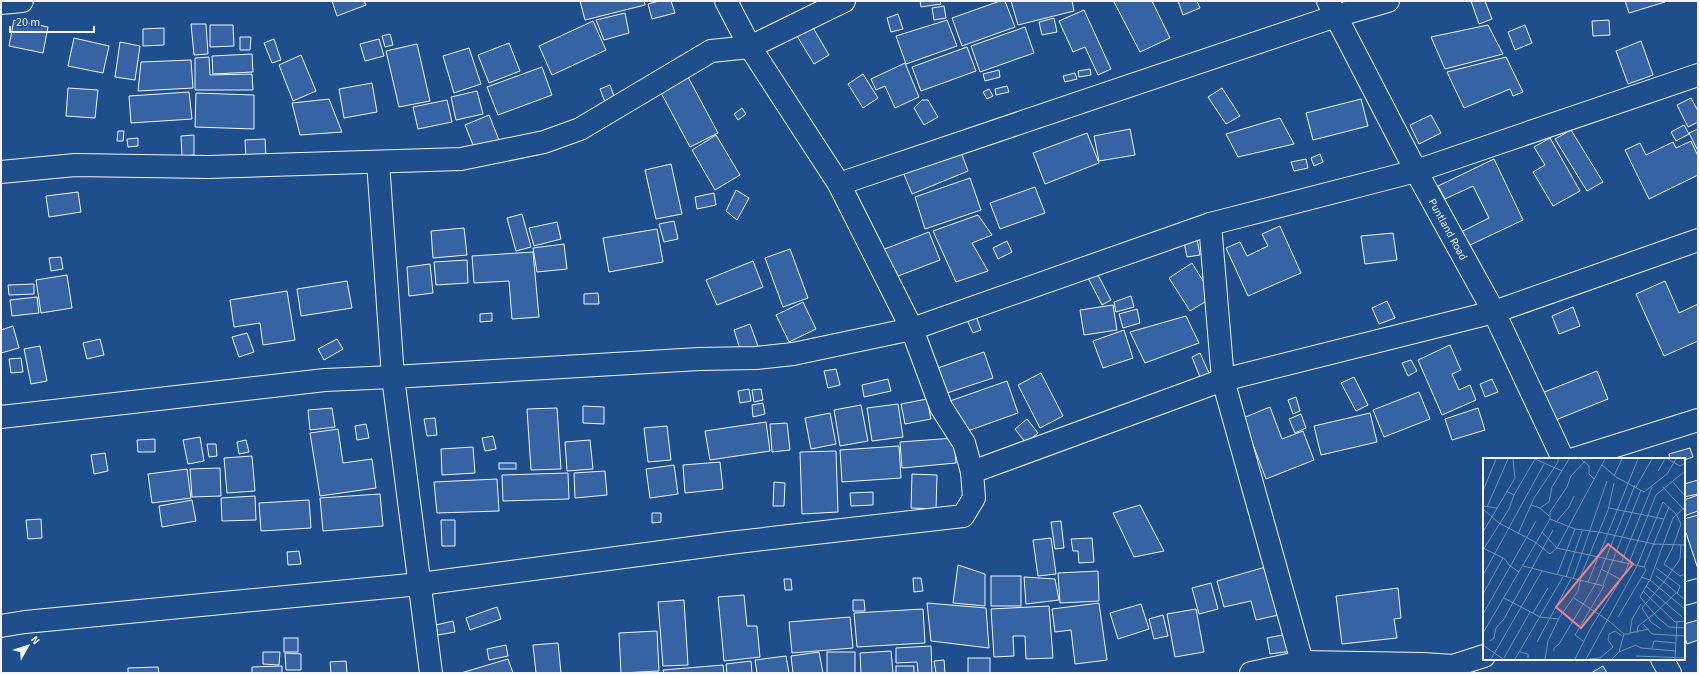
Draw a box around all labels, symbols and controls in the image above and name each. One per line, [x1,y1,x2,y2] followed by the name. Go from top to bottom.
[10,8,94,34] scale bar
[16,14,40,31] text: 20 m
[1425,196,1471,263] street label: Puntland Road
[1483,458,1685,660] inset map
[8,626,48,666] north arrow
[27,632,44,648] text: N

